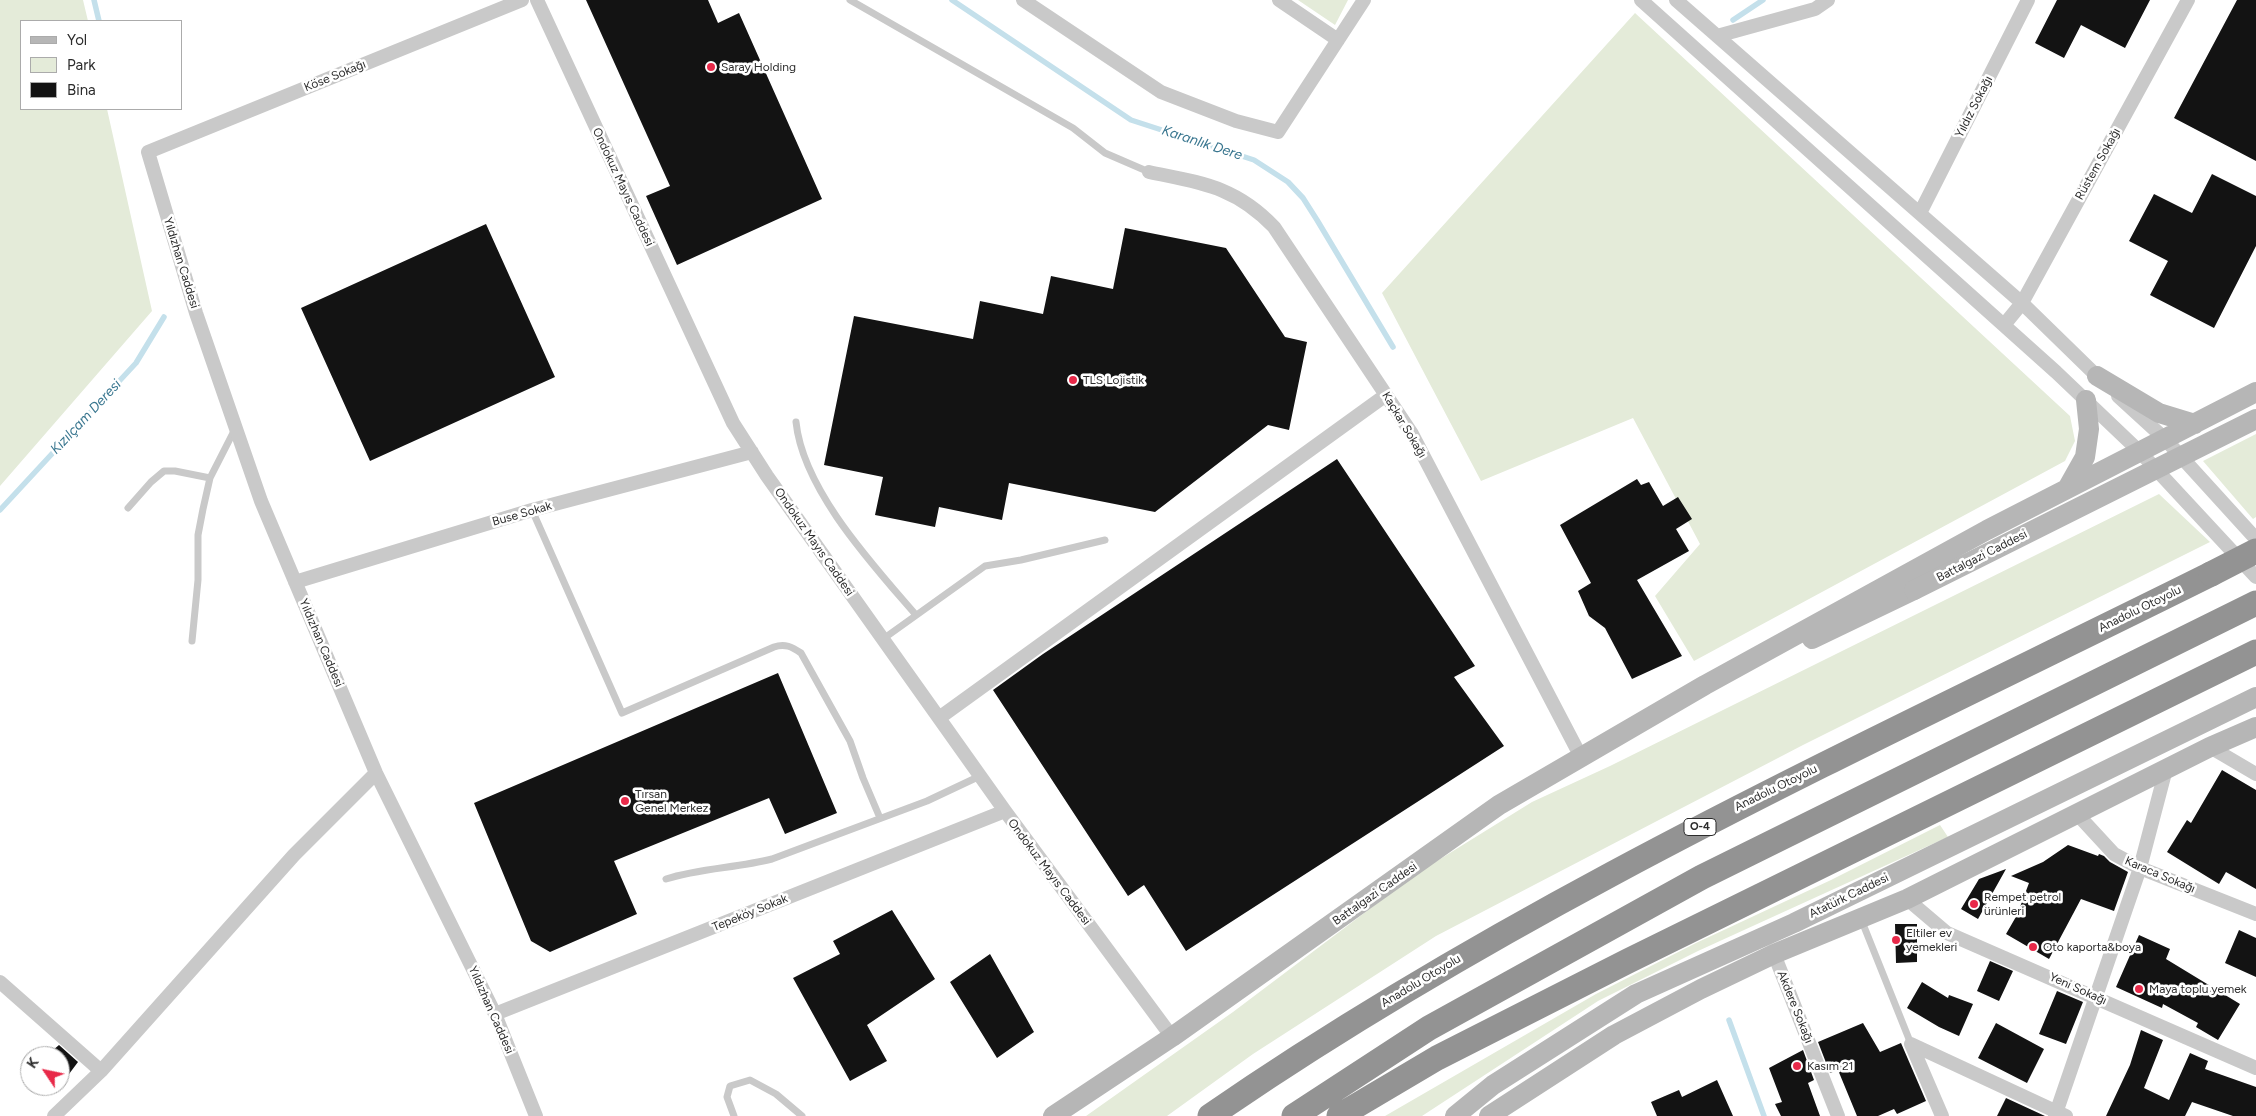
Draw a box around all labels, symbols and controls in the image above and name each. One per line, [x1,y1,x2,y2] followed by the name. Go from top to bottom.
[20,20,182,110] legend
[67,31,87,49] text: Yol
[67,56,96,74] text: Park
[302,57,368,95] street label: Köse Sokağı
[721,60,796,74] place label: Saray Holding
[705,61,717,73] marker: Saray Holding
[1952,74,1996,140] street label: Yıldız Sokağı
[67,81,96,99] text: Bina
[1160,122,1244,164] water label: Karanlık Dere
[589,126,657,248] street label: Ondokuz Mayıs Caddesi
[2072,126,2124,202] street label: Rüstem Sokağı
[160,216,202,310] street label: Yıldızhan Caddesi
[1083,373,1144,387] place label: TLS Lojistik
[1067,374,1079,386] marker: TLS Lojistik
[47,376,125,458] water label: Kızılçam Deresi
[1379,389,1429,461] street label: Kaçkar Sokağı
[771,485,857,599] street label: Ondokuz Mayıs Caddesi
[491,499,553,529] street label: Buse Sokak
[1934,527,2030,585] street label: Battalgazi Caddesi
[2096,583,2184,635] street label: Anadolu Otoyolu
[296,597,346,689] street label: Yıldızhan Caddesi
[1732,762,1820,814] street label: Anadolu Otoyolu
[635,787,708,815] place label: Tırsan Genel Merkez
[619,795,631,807] marker: Tırsan Genel Merkez
[1004,816,1094,928] street label: Ondokuz Mayıs Caddesi
[1684,819,1716,836] road number: O-4
[2123,854,2197,896] street label: Karaca Sokağı
[1330,859,1420,929] street label: Battalgazi Caddesi
[1807,871,1891,921] street label: Atatürk Caddesi
[1984,890,2061,918] place label: Rempet petrol ürünleri
[710,891,790,935] street label: Tepeköy Sokak
[1968,898,1980,910] marker: Rempet petrol ürünleri
[1906,926,1957,954] place label: Eltiler ev yemekleri
[1890,934,1902,946] marker: Eltiler ev yemekleri
[2043,940,2141,954] place label: Oto kaporta&boya
[2027,941,2039,953] marker: Oto kaporta&boya
[1379,952,1463,1010] street label: Anadolu Otoyolu
[465,964,517,1056] street label: Yıldızhan Caddesi
[1774,969,1816,1045] street label: Akdere Sokağı
[2047,970,2109,1008] street label: Yeni Sokağı
[2149,982,2247,996] place label: Maya toplu yemek
[2133,983,2145,995] marker: Maya toplu yemek
[20,1046,70,1096] north arrow
[23,1054,43,1072] text: K
[1807,1059,1854,1073] place label: Kasım 21
[1791,1060,1803,1072] marker: Kasım 21

